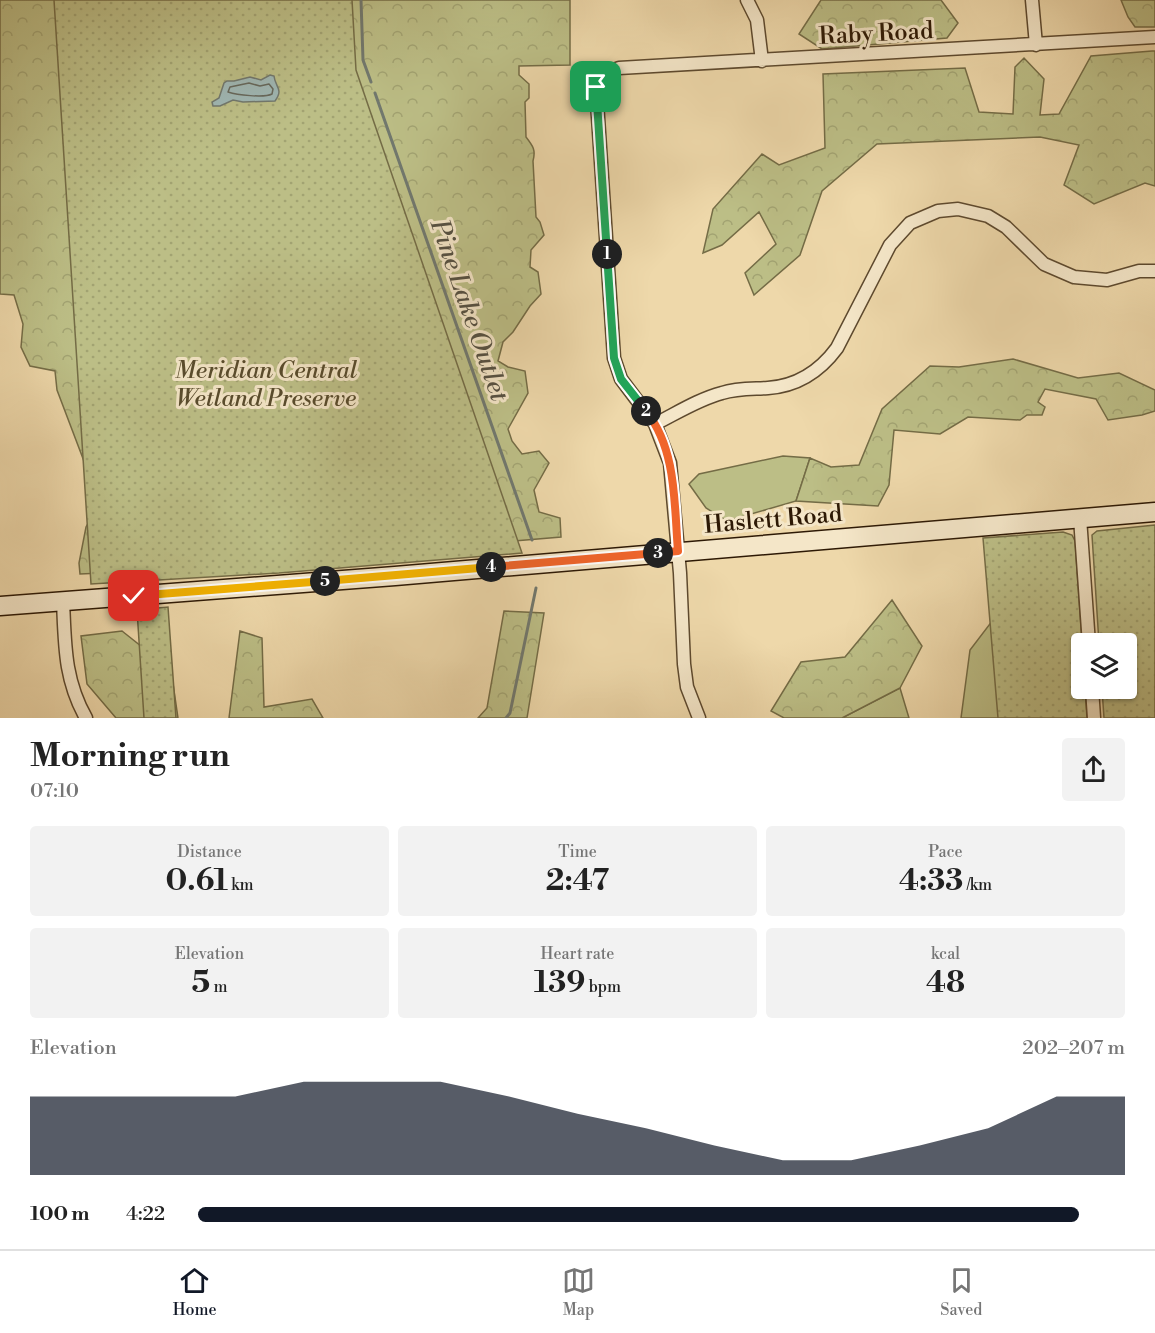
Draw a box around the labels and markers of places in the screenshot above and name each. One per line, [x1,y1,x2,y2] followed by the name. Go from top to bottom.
[570,61,621,112] pin
[592,239,622,269] pin: 1
[631,396,661,426] pin: 2
[643,538,673,568] pin: 3
[476,552,506,582] pin: 4
[310,566,340,596] pin: 5
[108,570,159,621] pin

